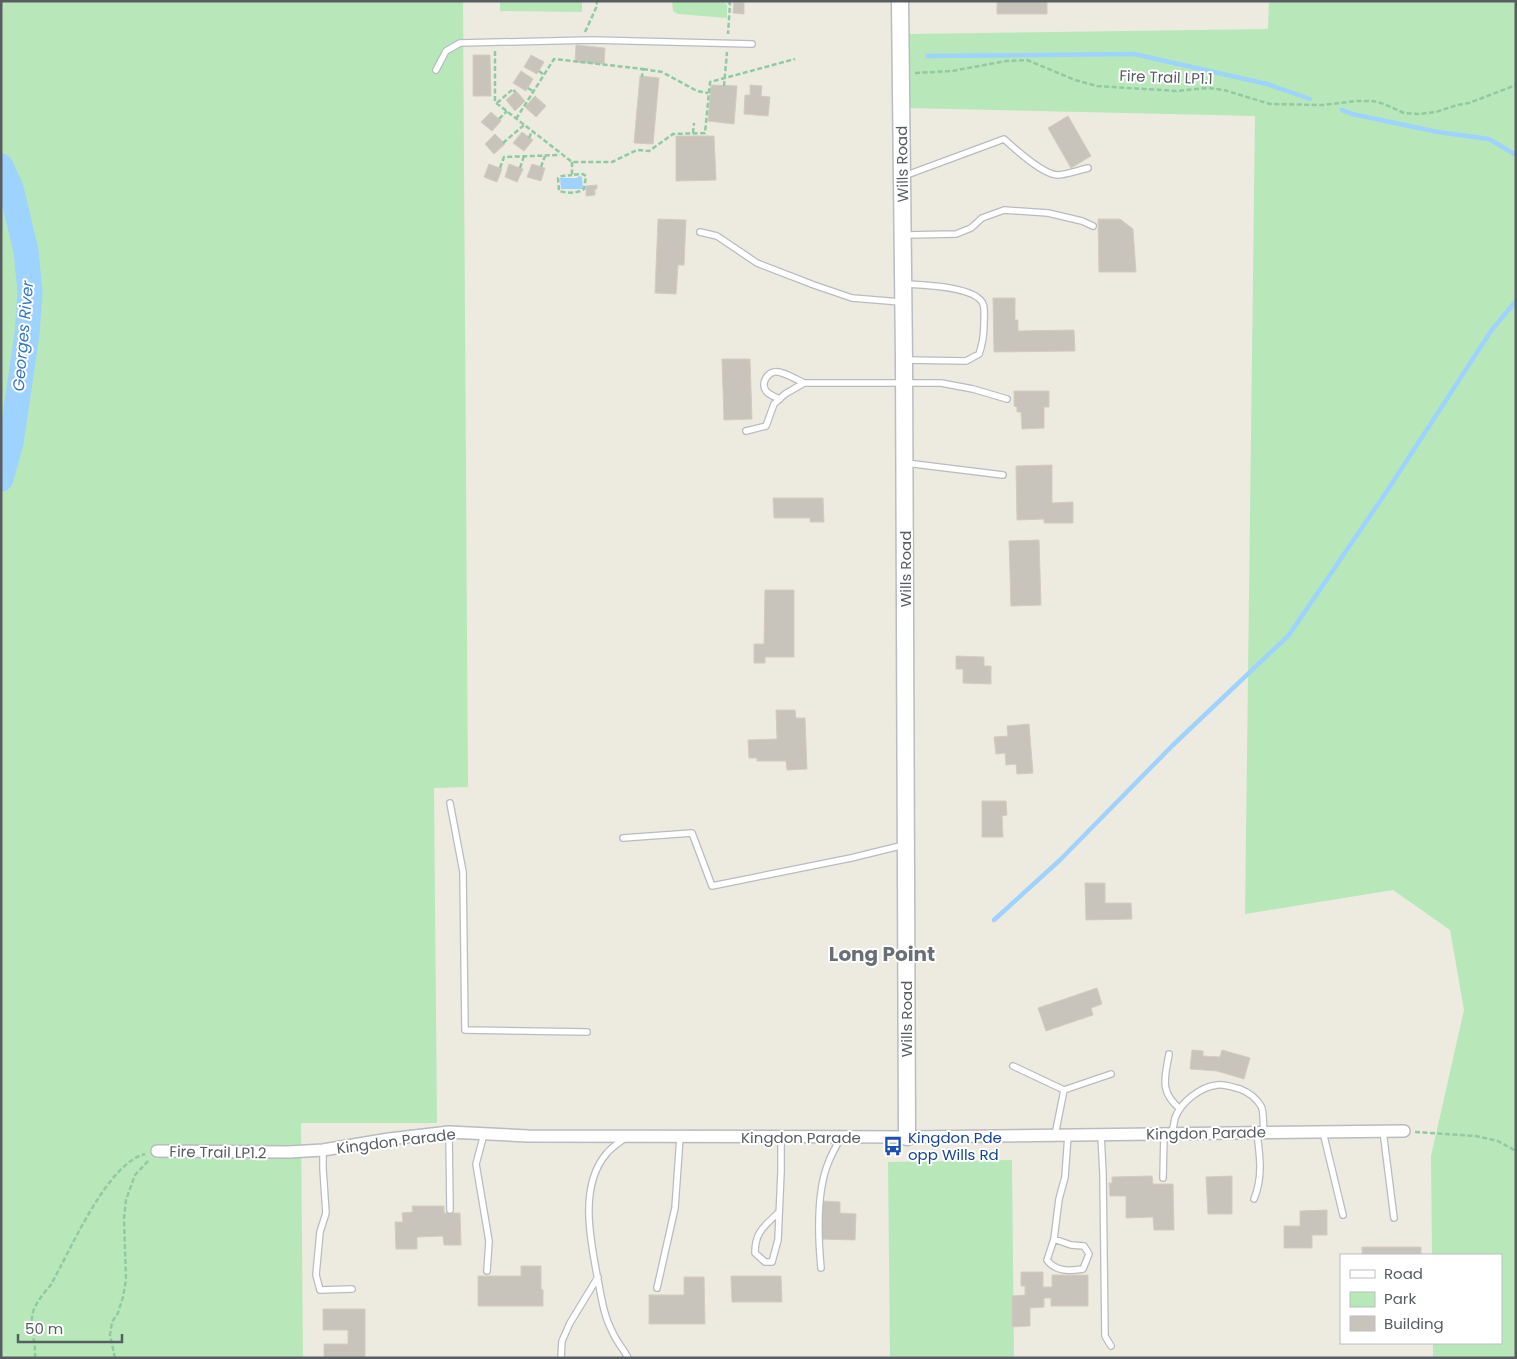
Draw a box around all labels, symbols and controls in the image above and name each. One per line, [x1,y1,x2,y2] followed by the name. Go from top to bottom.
[1119,65,1213,89] street label: Fire Trail LP1.1
[891,126,913,202] street label: Wills Road
[7,279,39,392] water label: Georges River
[895,531,916,607] street label: Wills Road
[829,940,935,968] district label: Long Point
[896,981,917,1057] street label: Wills Road
[1146,1121,1266,1145] street label: Kingdon Parade
[335,1123,457,1159] street label: Kingdon Parade
[741,1127,861,1148] street label: Kingdon Parade
[908,1127,1002,1165] place label: Kingdon Pde opp Wills Rd
[882,1135,904,1157] bus stop icon: Kingdon Pde opp Wills Rd
[169,1141,267,1163] street label: Fire Trail LP1.2
[1340,1254,1502,1344] legend
[1384,1263,1423,1284] text: Road
[1384,1288,1416,1309] text: Park
[18,1312,121,1344] scale bar
[1384,1313,1444,1334] text: Building
[25,1318,63,1339] text: 50 m

